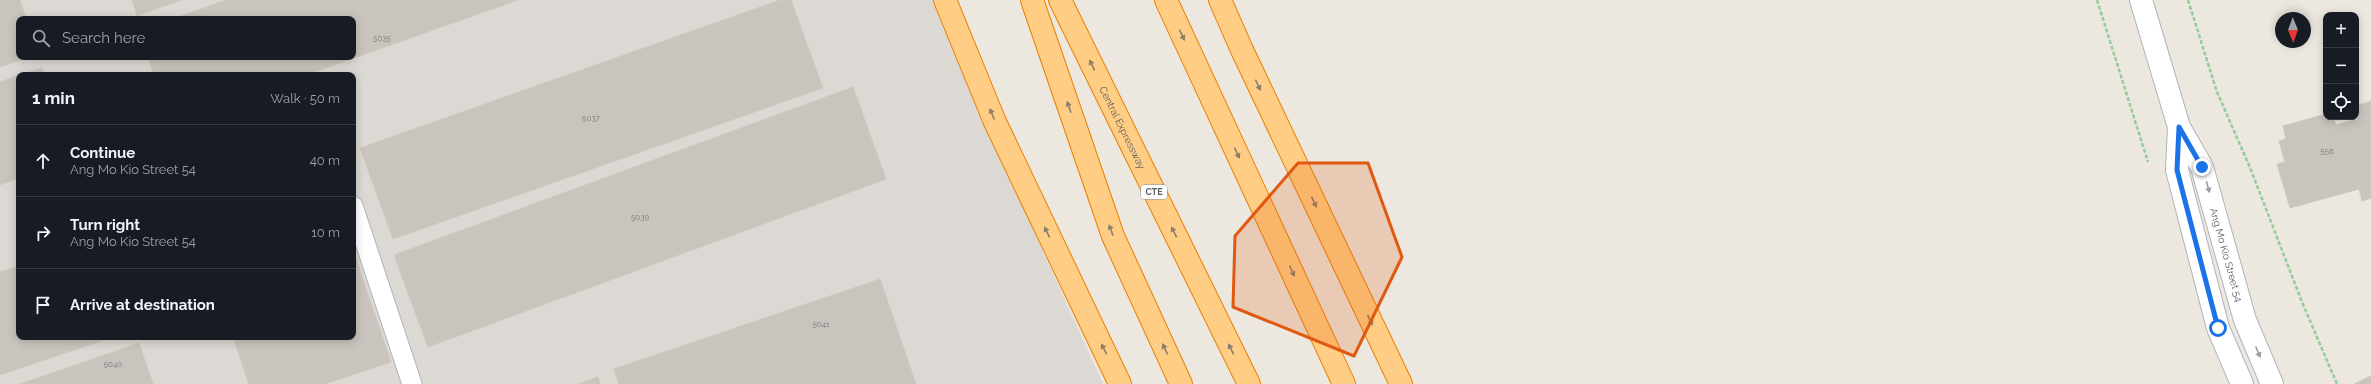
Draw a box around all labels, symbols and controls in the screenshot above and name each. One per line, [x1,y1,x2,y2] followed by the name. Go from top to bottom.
[2275,12,2311,48] north arrow
[2323,12,2359,120] map controls
[2323,12,2359,48] button: +
[16,16,356,60] search box
[30,27,52,49] icon: search
[62,29,145,47] text: Search here
[1179,30,1185,41] one-way arrow
[373,33,392,43] house number: 5035
[2323,48,2359,84] button: −
[1089,60,1095,71] one-way arrow
[1255,79,1261,91] one-way arrow
[2323,84,2359,120] button: locate
[1097,85,1147,171] street label: Central Expressway
[32,88,75,108] text: 1 min
[270,91,340,106] text: Walk · 50 m
[1065,101,1071,113] one-way arrow
[988,108,994,120] one-way arrow
[582,113,601,123] house number: 5037
[70,144,135,162] text: Continue
[2320,146,2334,156] house number: 556
[1234,148,1240,159] one-way arrow
[32,150,54,172] icon: ahead
[310,153,340,168] text: 40 m
[2193,158,2211,176] route end
[70,162,196,177] text: Ang Mo Kio Street 54
[2205,181,2211,193] one-way arrow
[1141,185,1167,199] road number: CTE
[1311,197,1317,208] one-way arrow
[2208,207,2245,304] street label: Ang Mo Kio Street 54
[631,212,649,222] house number: 5039
[70,216,140,234] text: Turn right
[32,222,54,244] icon: right
[1108,224,1114,236] one-way arrow
[311,225,340,240] text: 10 m
[1044,226,1050,237] one-way arrow
[1171,227,1177,238] one-way arrow
[70,234,196,249] text: Ang Mo Kio Street 54
[1289,265,1295,277] one-way arrow
[32,294,54,316] icon: arrive
[70,296,215,314] text: Arrive at destination
[1367,314,1373,325] one-way arrow
[812,319,830,329] house number: 5041
[2209,319,2227,337] route start
[1101,343,1107,355] one-way arrow
[1162,343,1168,354] one-way arrow
[1228,343,1234,355] one-way arrow
[2256,346,2262,358] one-way arrow
[104,359,122,369] house number: 5040

